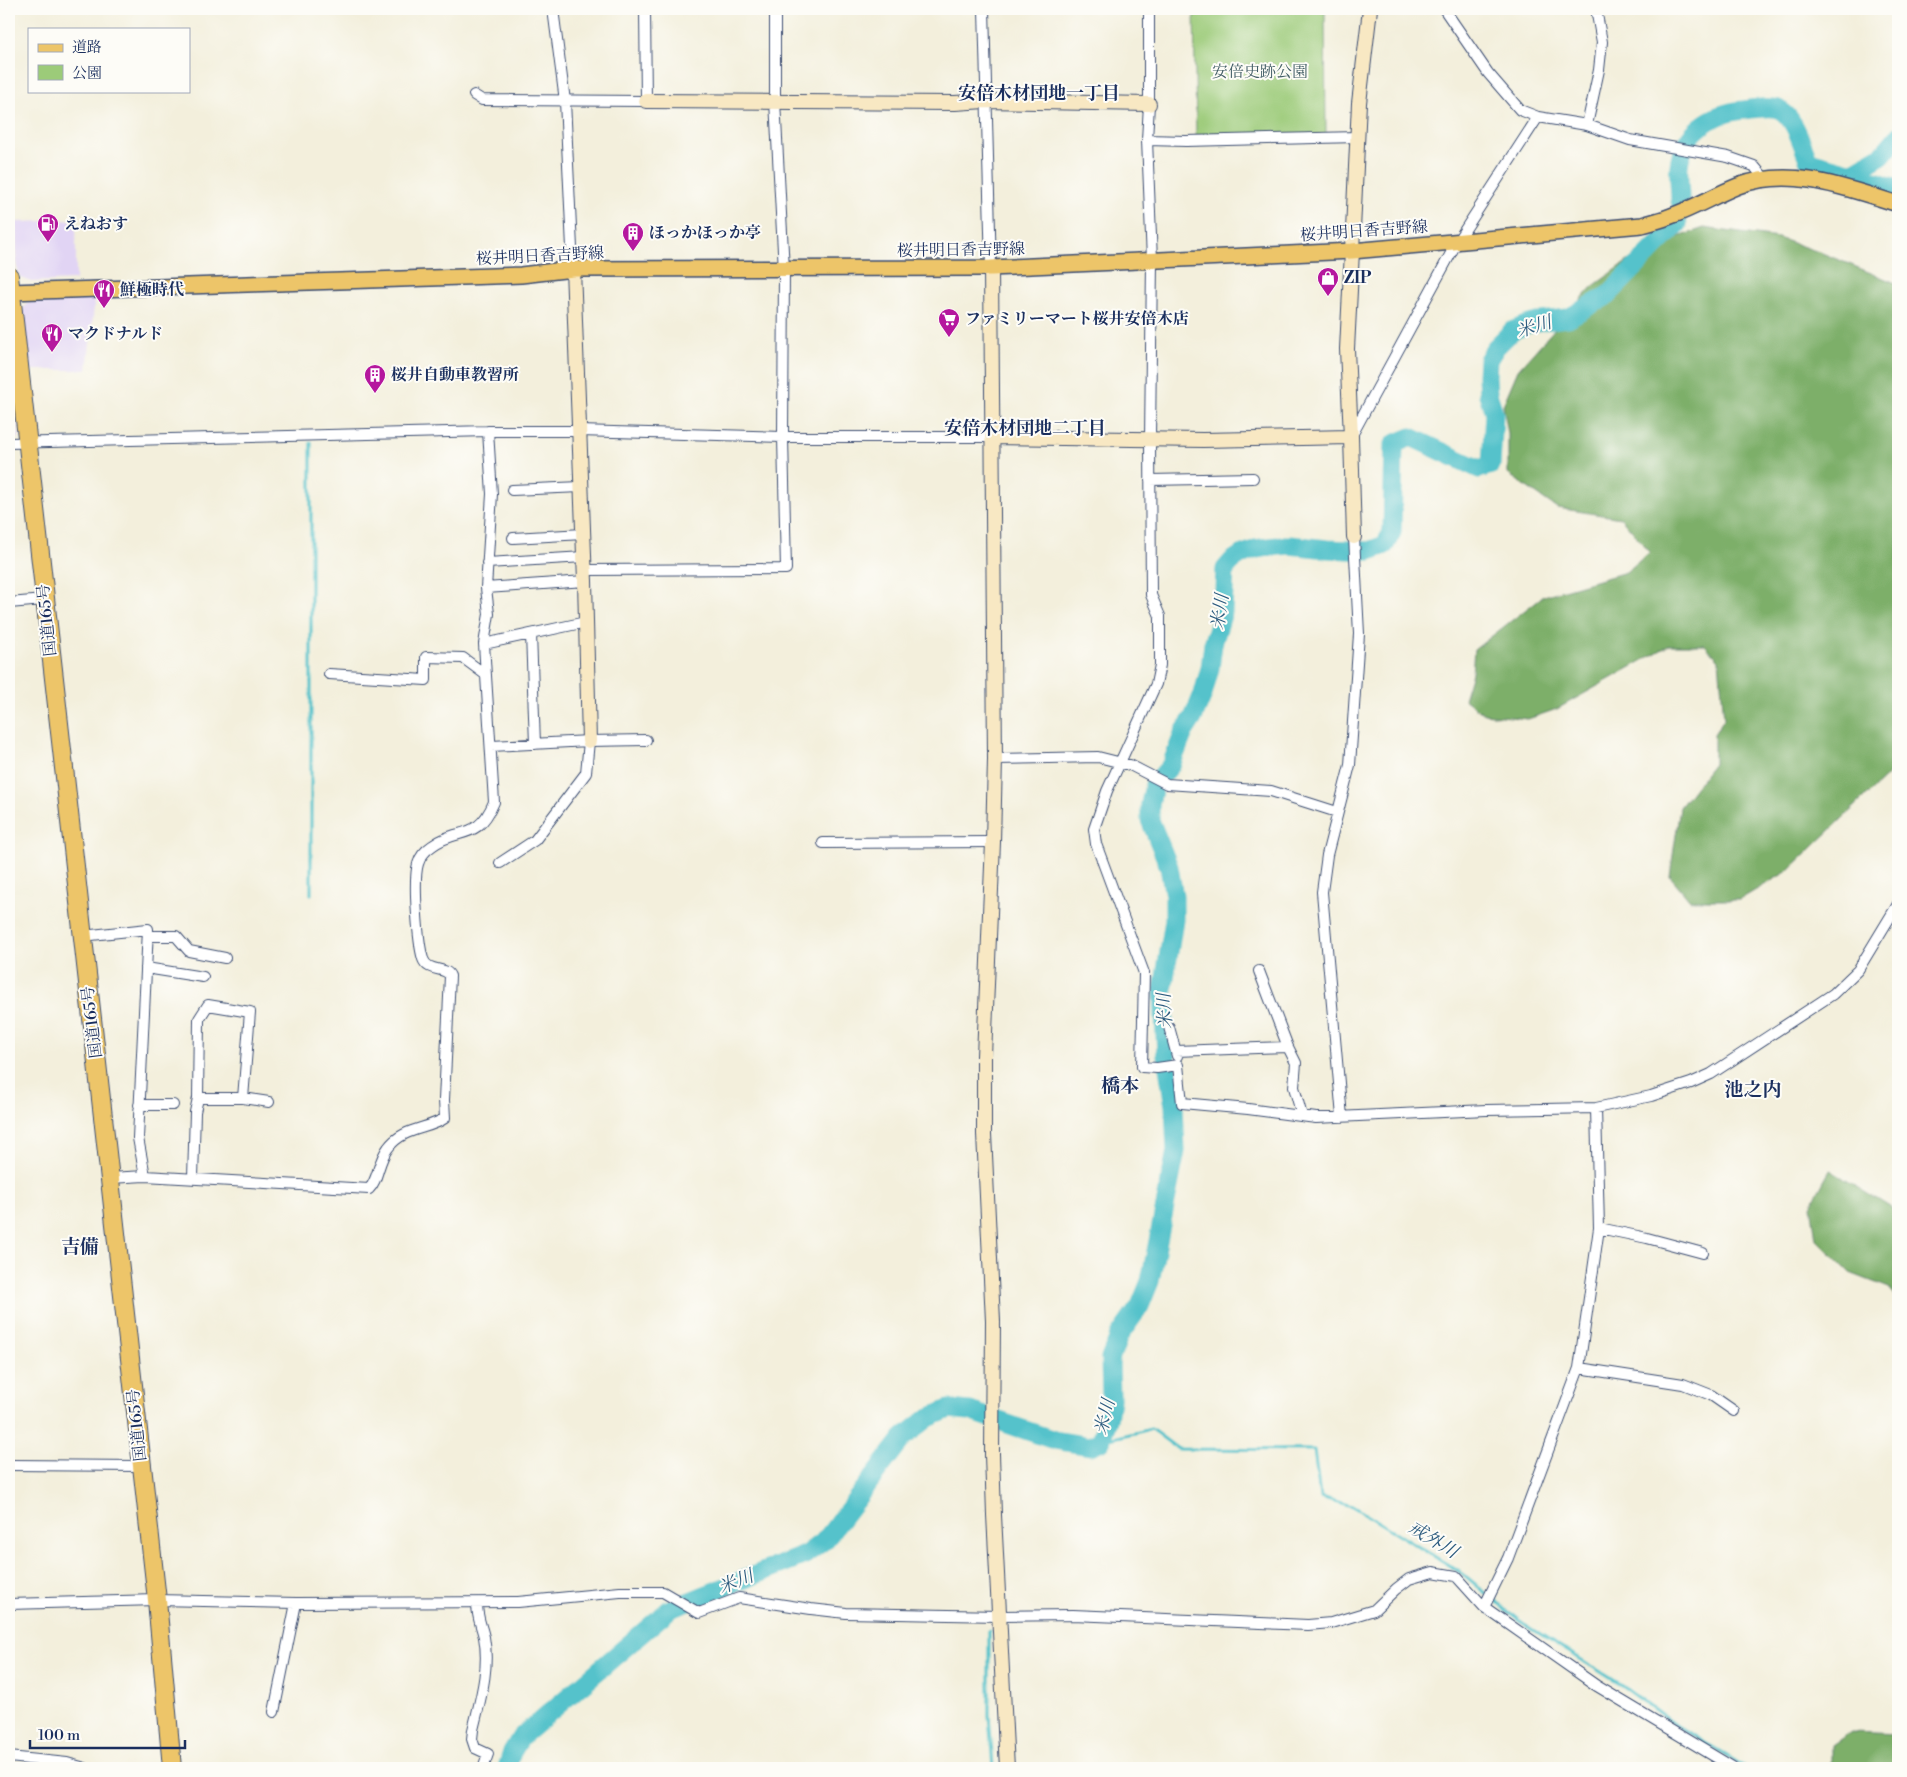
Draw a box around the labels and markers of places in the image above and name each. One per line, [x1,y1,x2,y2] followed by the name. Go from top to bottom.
[36,212,60,243] fuel station icon: えねおす
[64,214,128,234] place label: えねおす
[621,221,645,252] building icon: ほっかほっか亭
[649,223,761,243] place label: ほっかほっか亭
[1316,266,1340,297] shop icon: ZIP
[1344,268,1372,288] place label: ZIP
[92,278,116,309] restaurant icon: 鮮極時代
[120,280,184,300] place label: 鮮極時代
[937,307,961,338] supermarket icon: ファミリーマート桜井安倍木店
[965,309,1189,329] place label: ファミリーマート桜井安倍木店
[40,322,64,353] restaurant icon: マクドナルド
[68,324,163,344] place label: マクドナルド
[363,363,387,394] building icon: 桜井自動車教習所
[391,365,519,385] place label: 桜井自動車教習所

